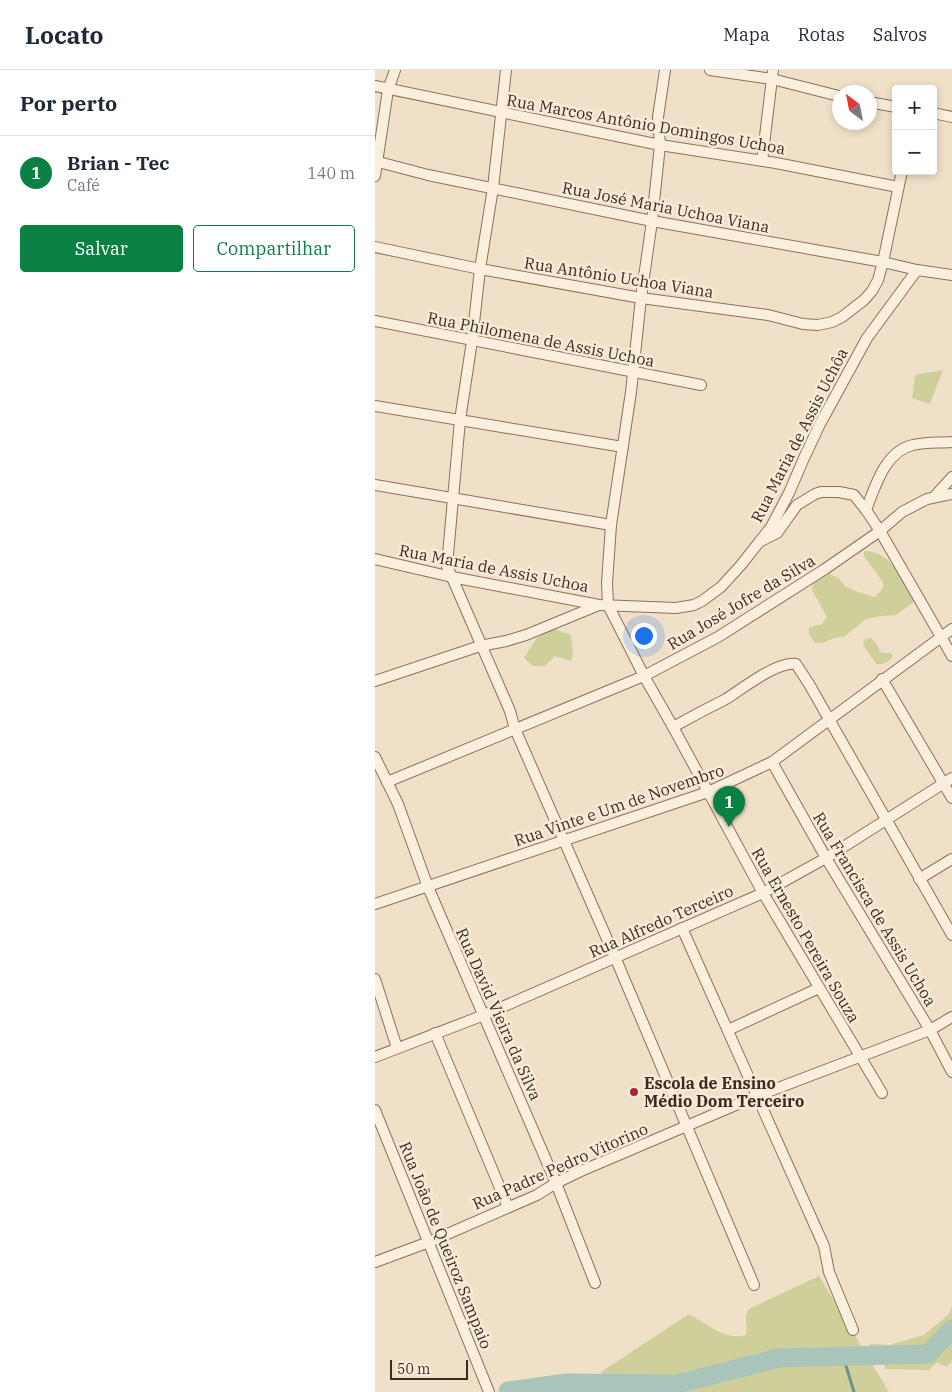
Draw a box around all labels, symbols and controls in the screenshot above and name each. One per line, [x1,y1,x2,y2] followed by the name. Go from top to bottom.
[25,19,103,51] text: Locato
[723,23,770,46] text: Mapa
[798,23,845,46] text: Rotas
[873,23,927,46] text: Salvos
[832,85,877,130] north arrow
[892,85,937,175] map controls
[892,85,937,130] button: +
[20,89,117,117] text: Por perto
[505,90,787,158] street label: Rua Marcos Antônio Domingos Uchoa
[892,130,937,175] button: −
[67,151,169,175] text: Brian - Tec
[31,163,41,183] text: 1
[307,163,355,183] text: 140 m
[67,175,100,195] text: Café
[561,177,772,237] street label: Rua José Maria Uchoa Viana
[20,225,183,272] button: Salvar
[193,225,355,272] button: Compartilhar
[523,252,715,302] street label: Rua Antônio Uchoa Viana
[426,307,657,371] street label: Rua Philomena de Assis Uchoa
[746,344,852,526] street label: Rua Maria de Assis Uchôa
[397,540,591,596] street label: Rua Maria de Assis Uchoa
[664,550,819,654] street label: Rua José Jofre da Silva
[631,623,657,649] your location
[511,760,727,850] street label: Rua Vinte e Um de Novembro
[713,786,745,827] pin: 1
[809,808,941,1010] street label: Rua Francisca de Assis Uchoa
[748,844,865,1026] street label: Rua Ernesto Pereira Souza
[586,880,736,962] street label: Rua Alfredo Terceiro
[452,925,546,1104] street label: Rua David Vieira da Silva
[644,1073,804,1111] place label: Escola de Ensino Médio Dom Terceiro
[628,1086,640,1098] marker: Escola de Ensino Médio Dom Terceiro
[469,1118,651,1214] street label: Rua Padre Pedro Vitorino
[395,1138,497,1352] street label: Rua João de Queiroz Sampaio
[390,1357,467,1380] scale bar
[397,1360,430,1378] text: 50 m

